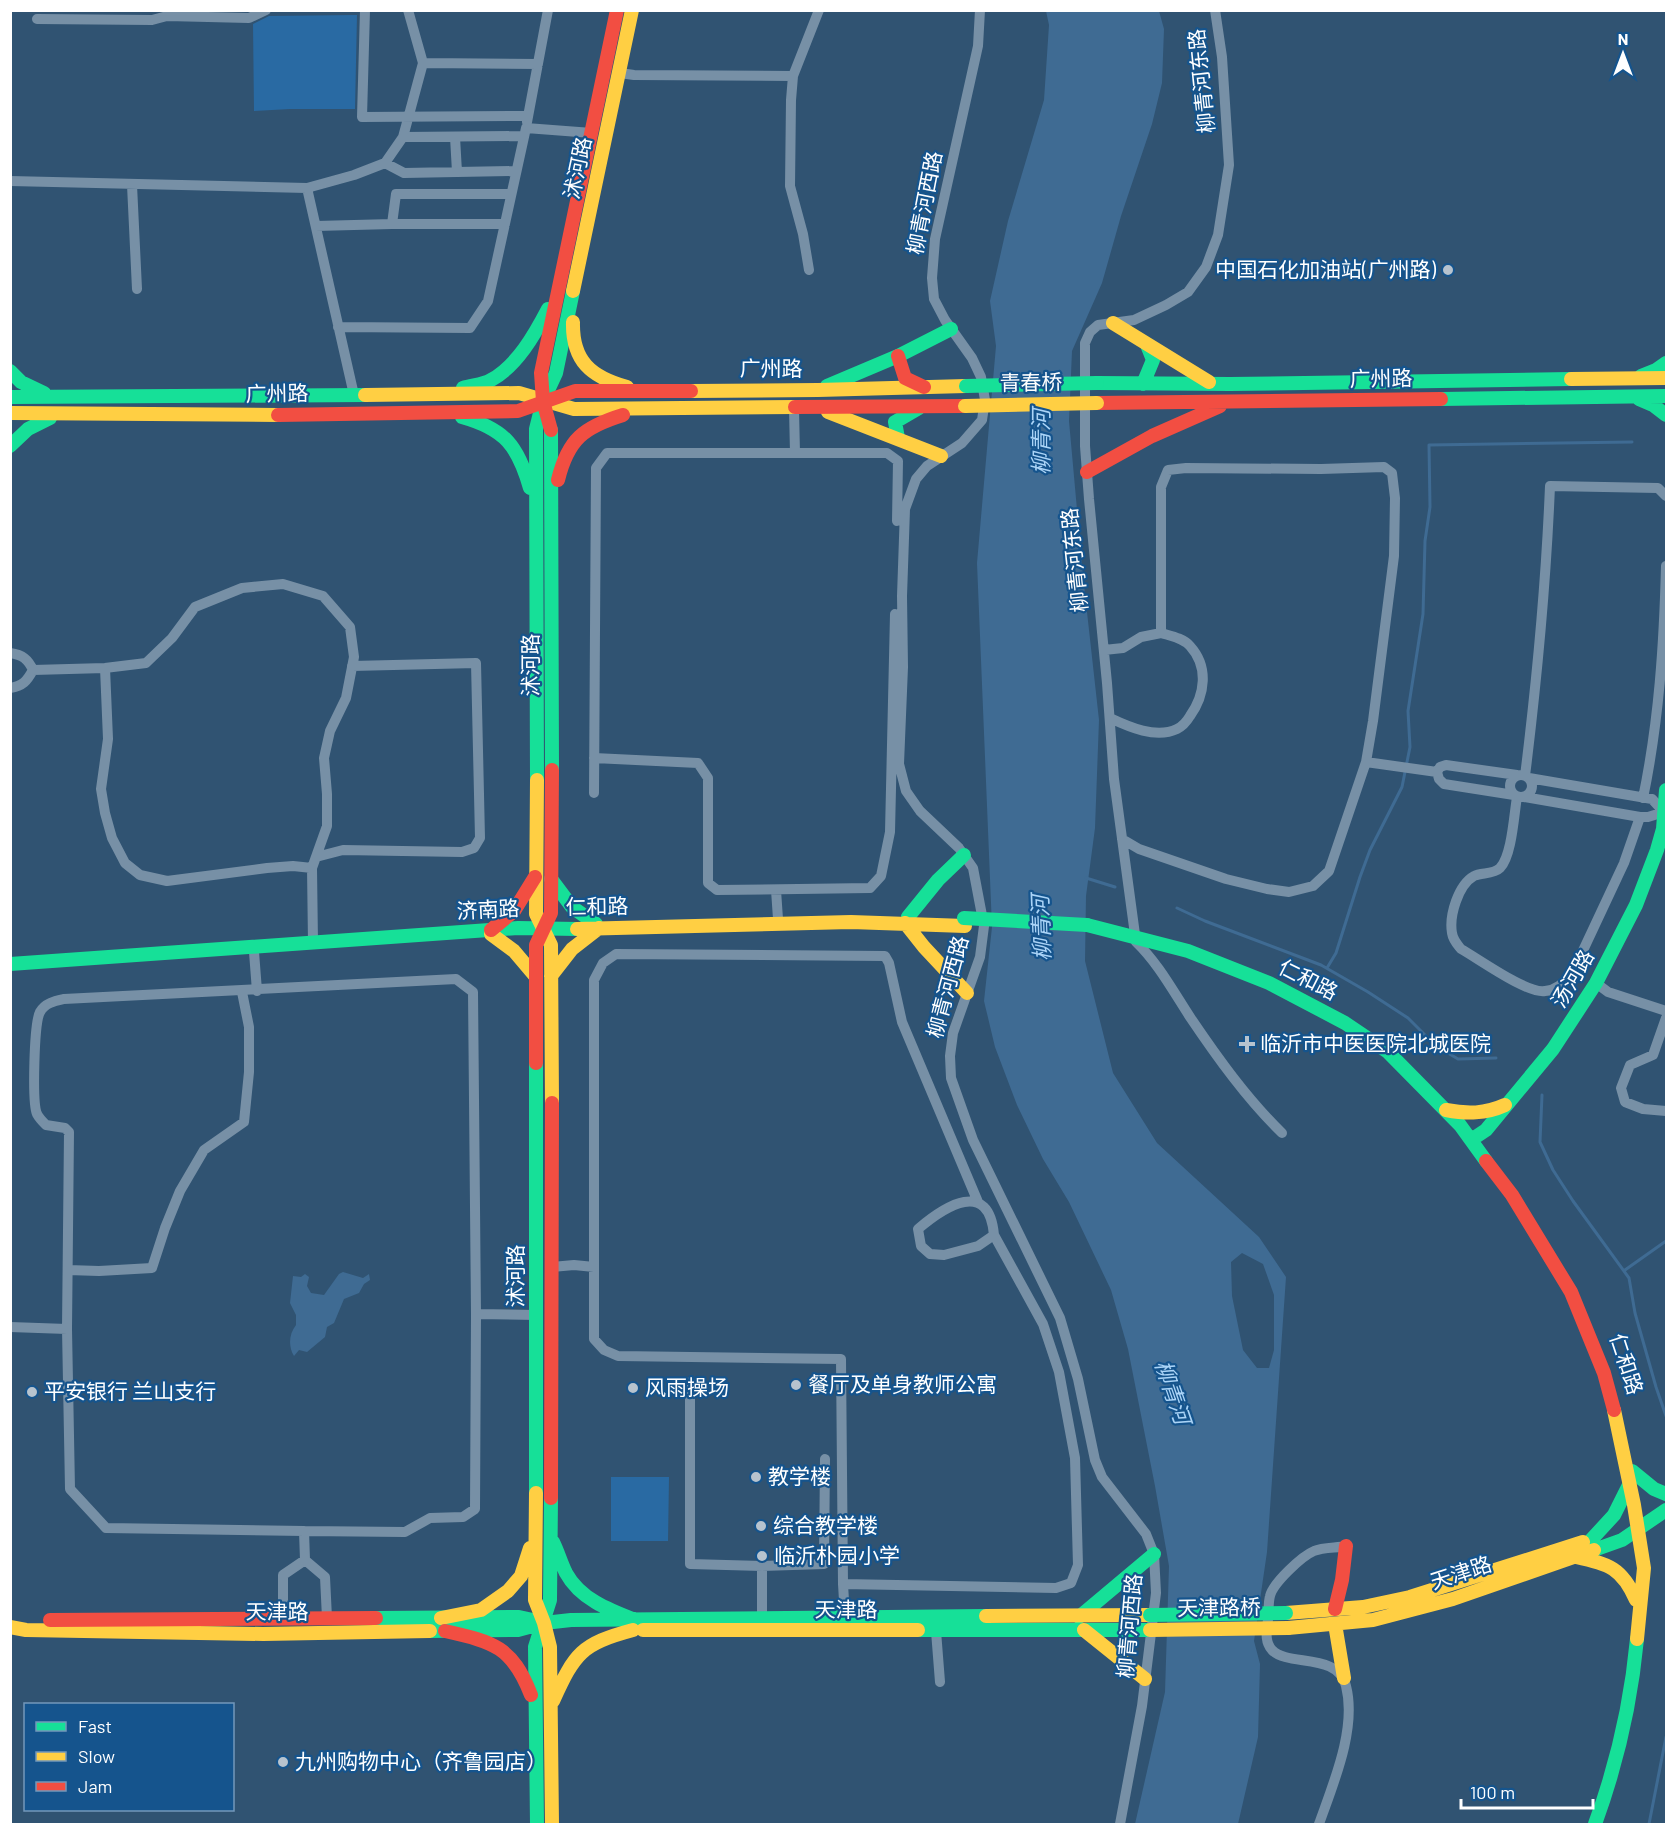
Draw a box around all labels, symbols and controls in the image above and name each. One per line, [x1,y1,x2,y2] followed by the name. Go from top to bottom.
[1593,24,1653,84] north arrow
[1183,28,1218,135] street label: 柳青河东路
[1618,29,1628,48] text: N
[558,134,595,201] street label: 沭河路
[901,149,946,257] street label: 柳青河西路
[1215,256,1437,281] place label: 中国石化加油站(广州路)
[1441,263,1455,277] marker: 中国石化加油站(广州路)
[740,355,803,380] street label: 广州路
[1349,364,1413,391] street label: 广州路
[999,368,1063,395] street label: 青春桥
[245,379,309,406] street label: 广州路
[1027,405,1053,475] water label: 柳青河
[1056,507,1091,614] street label: 柳青河东路
[517,634,542,697] street label: 沭河路
[1026,891,1054,961] water label: 柳青河
[565,892,629,919] street label: 仁和路
[456,894,520,923] street label: 济南路
[921,933,972,1041] street label: 柳青河西路
[1545,945,1598,1012] street label: 汤河路
[1275,953,1342,1004] street label: 仁和路
[1260,1030,1491,1055] place label: 临沂市中医医院北城医院
[1238,1035,1256,1053] marker: 临沂市中医医院北城医院
[502,1245,527,1308] street label: 沭河路
[1606,1330,1649,1397] street label: 仁和路
[1151,1356,1198,1431] water label: 柳青河
[808,1371,997,1396] place label: 餐厅及单身教师公寓
[645,1374,729,1399] place label: 风雨操场
[44,1378,216,1403] place label: 平安银行 兰山支行
[789,1378,803,1392] marker: 餐厅及单身教师公寓
[626,1381,640,1395] marker: 风雨操场
[25,1385,39,1399] marker: 平安银行 兰山支行
[768,1463,831,1488] place label: 教学楼
[749,1470,763,1484] marker: 教学楼
[773,1512,878,1537] place label: 综合教学楼
[754,1519,768,1533] marker: 综合教学楼
[774,1542,900,1567] place label: 临沂朴园小学
[755,1549,769,1563] marker: 临沂朴园小学
[1427,1550,1494,1593] street label: 天津路
[1111,1572,1146,1679] street label: 柳青河西路
[1177,1593,1261,1620] street label: 天津路桥
[815,1596,878,1621] street label: 天津路
[246,1598,309,1623] street label: 天津路
[24,1703,234,1811] legend
[78,1715,112,1737] text: Fast
[78,1745,115,1767] text: Slow
[295,1748,547,1773] place label: 九州购物中心（齐鲁园店）
[276,1755,290,1769] marker: 九州购物中心（齐鲁园店）
[1461,1772,1593,1810] scale bar
[78,1775,112,1797] text: Jam
[1470,1781,1515,1803] text: 100 m

